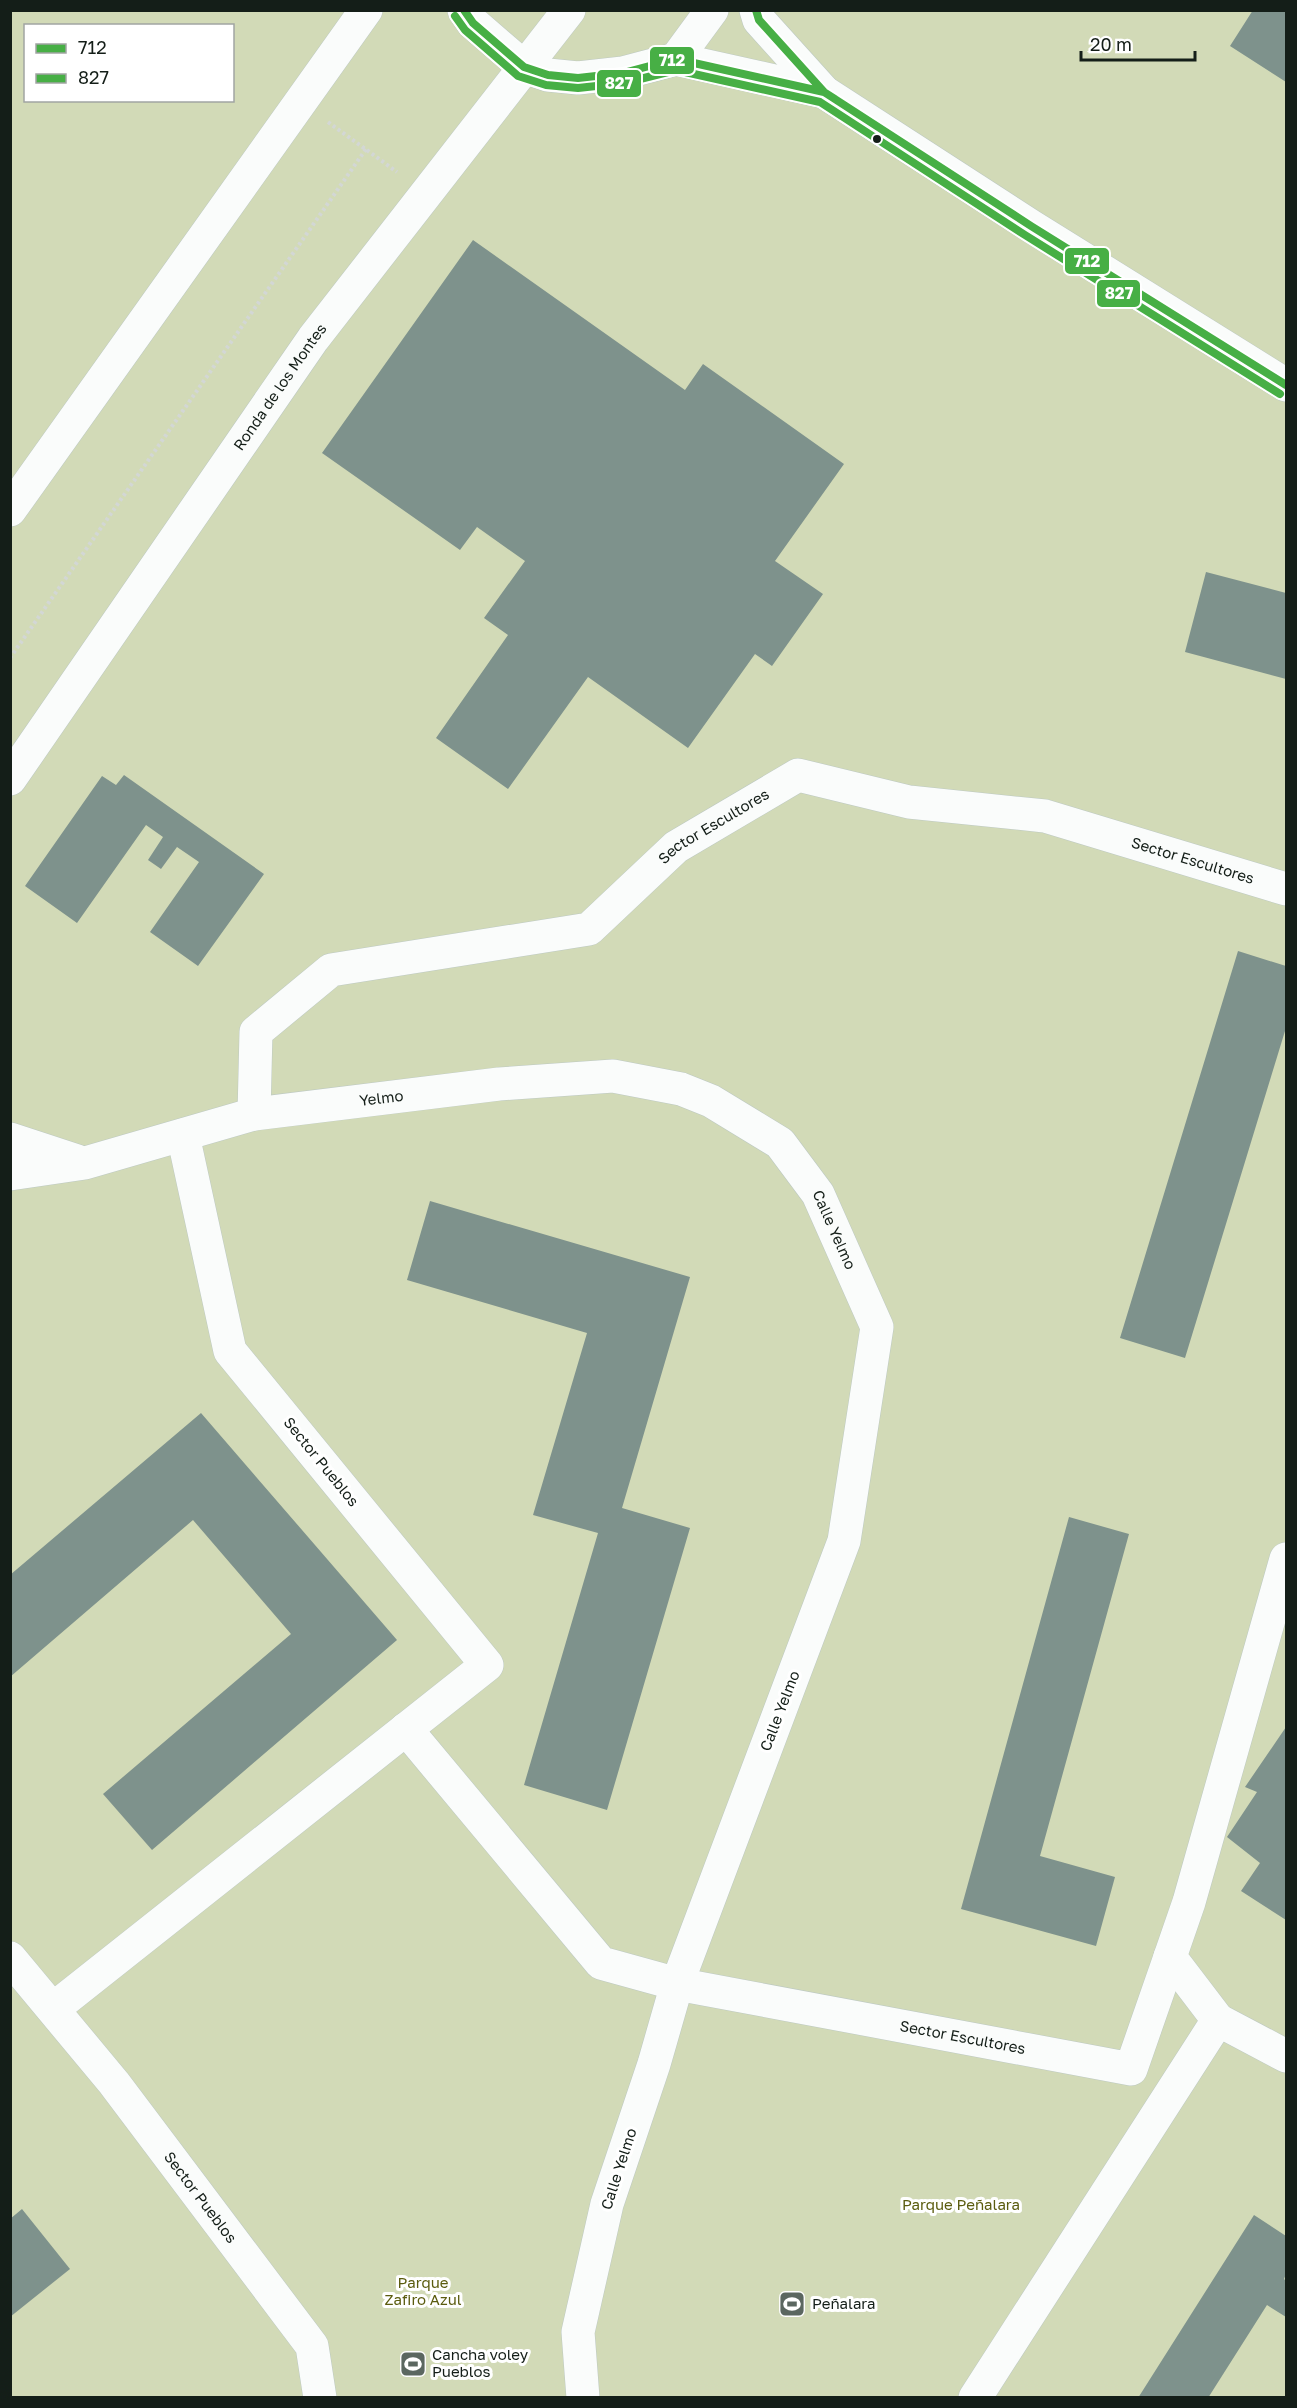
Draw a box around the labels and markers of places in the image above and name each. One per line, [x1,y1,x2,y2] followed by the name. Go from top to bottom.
[871,133,883,145] unlabelled marker
[777,2289,807,2319] sports icon: Peñalara
[812,2294,876,2312] place label: Peñalara
[432,2345,529,2380] place label: Cancha voley Pueblos
[398,2349,428,2379] sports icon: Cancha voley Pueblos

